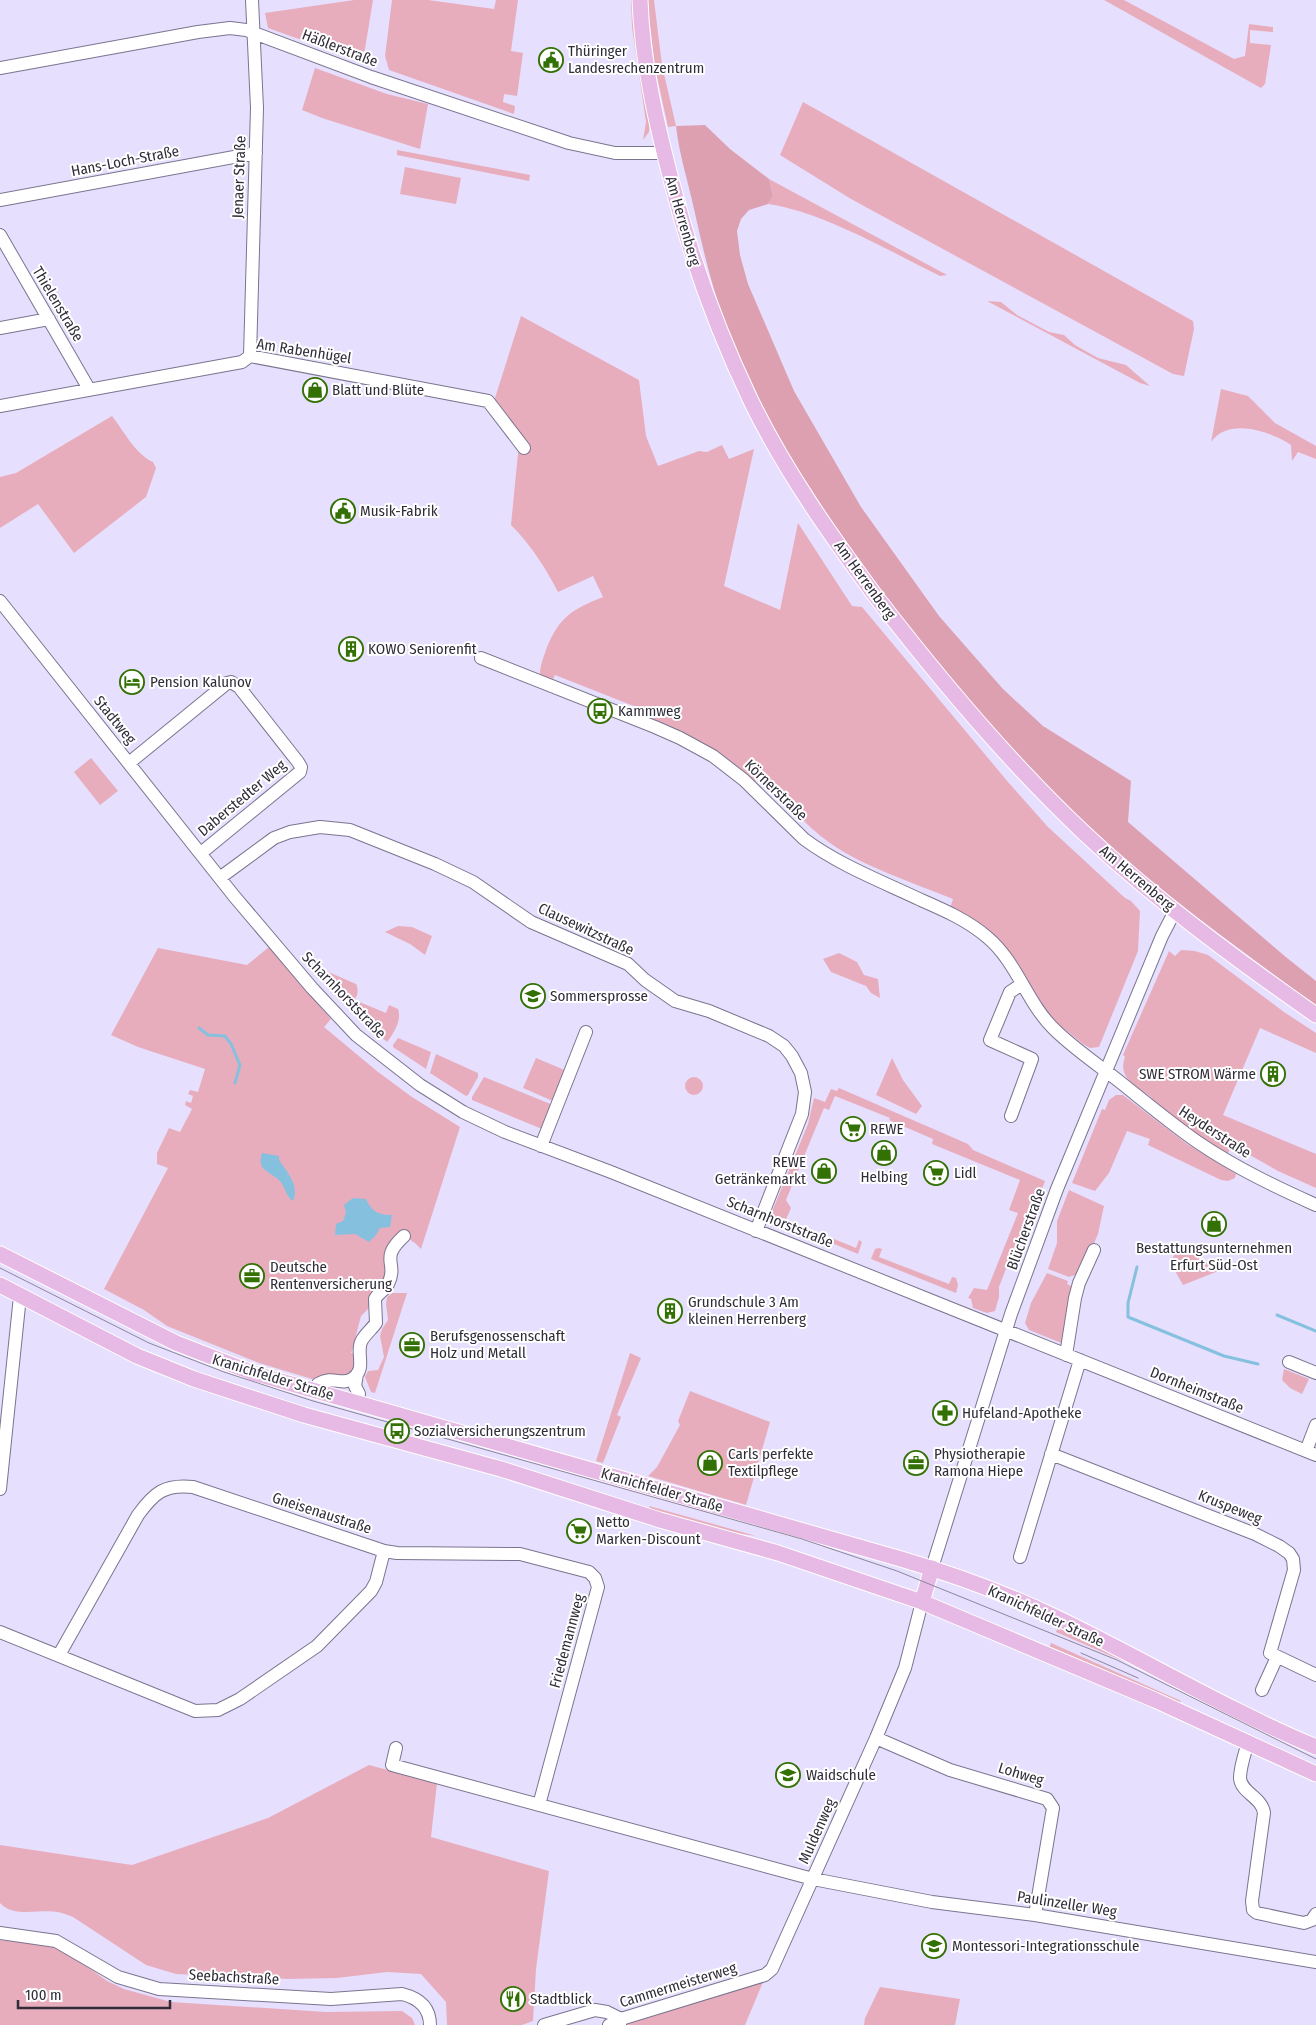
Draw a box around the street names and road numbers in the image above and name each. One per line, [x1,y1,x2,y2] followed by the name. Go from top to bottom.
[300,25,380,71] street label: Häßlerstraße
[229,135,249,219] street label: Jenaer Straße
[70,142,180,180] street label: Hans-Loch-Straße
[662,174,704,268] street label: Am Herrenberg
[29,263,87,345] street label: Thielenstraße
[255,335,353,367] street label: Am Rabenhügel
[831,537,899,623] street label: Am Herrenberg
[90,692,140,748] street label: Stadtweg
[194,756,290,840] street label: Daberstedter Weg
[741,756,811,824] street label: Körnerstraße
[1096,841,1178,915] street label: Am Herrenberg
[535,899,637,959] street label: Clausewitzstraße
[298,948,390,1042] street label: Scharnhorststraße
[1176,1102,1254,1162] street label: Heyderstraße
[1003,1186,1049,1272] street label: Blücherstraße
[724,1192,836,1252] street label: Scharnhorststraße
[210,1350,336,1404] street label: Kranichfelder Straße
[1148,1363,1246,1417] street label: Dornheimstraße
[599,1464,725,1516] street label: Kranichfelder Straße
[1196,1486,1264,1528] street label: Kruspeweg
[270,1488,374,1538] street label: Gneisenaustraße
[985,1581,1107,1651] street label: Kranichfelder Straße
[546,1592,588,1690] street label: Friedemannweg
[996,1759,1046,1789] street label: Lohweg
[795,1795,839,1867] street label: Muldenweg
[1016,1887,1118,1921] street label: Paulinzeller Weg
[617,1959,739,2011] street label: Cammermeisterweg
[188,1966,280,1988] street label: Seebachstraße

